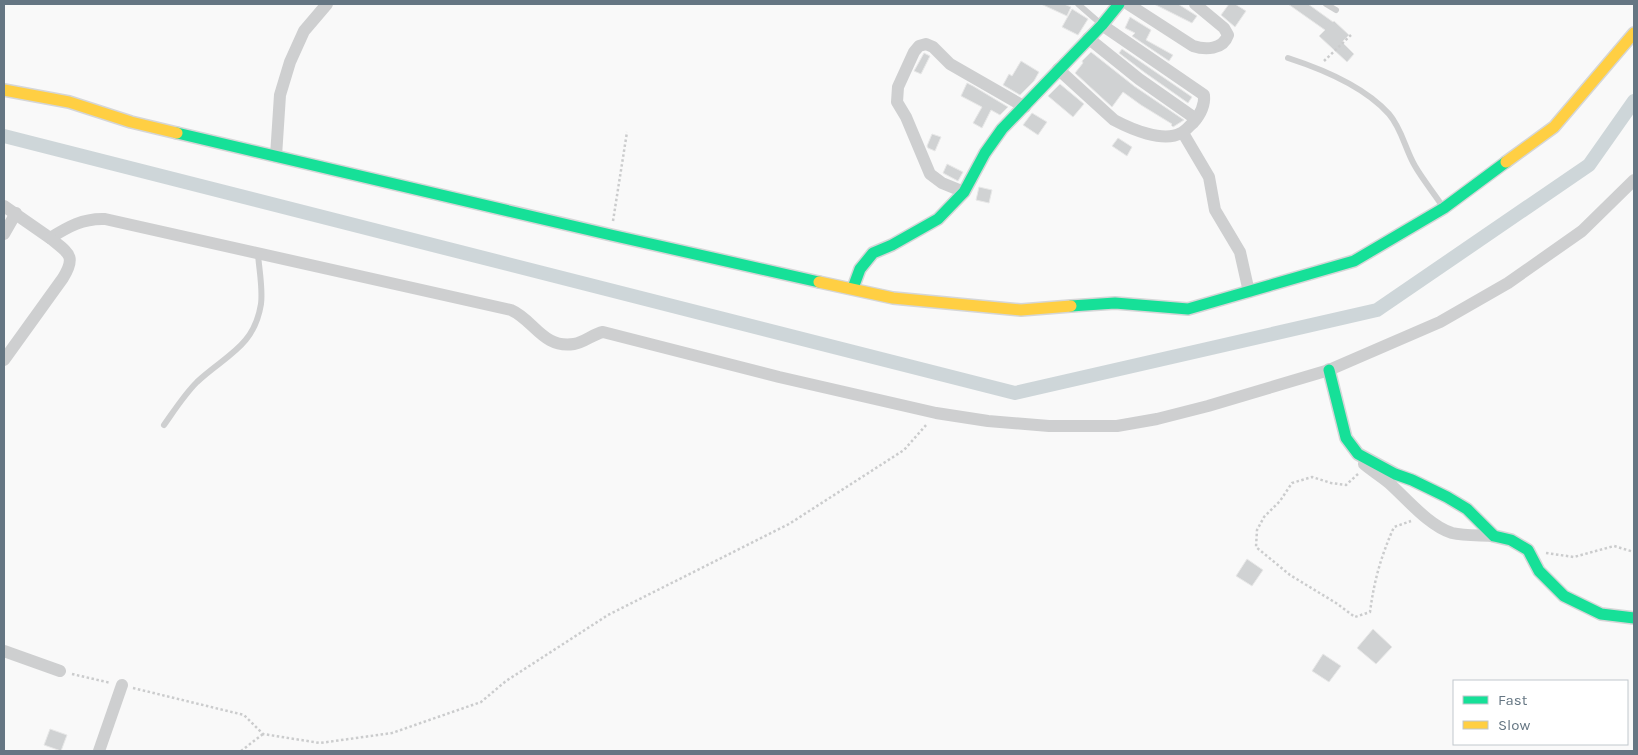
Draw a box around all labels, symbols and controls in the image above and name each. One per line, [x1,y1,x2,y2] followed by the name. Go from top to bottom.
[1453,680,1628,745] legend
[1498,691,1528,709] text: Fast
[1498,716,1530,734] text: Slow

